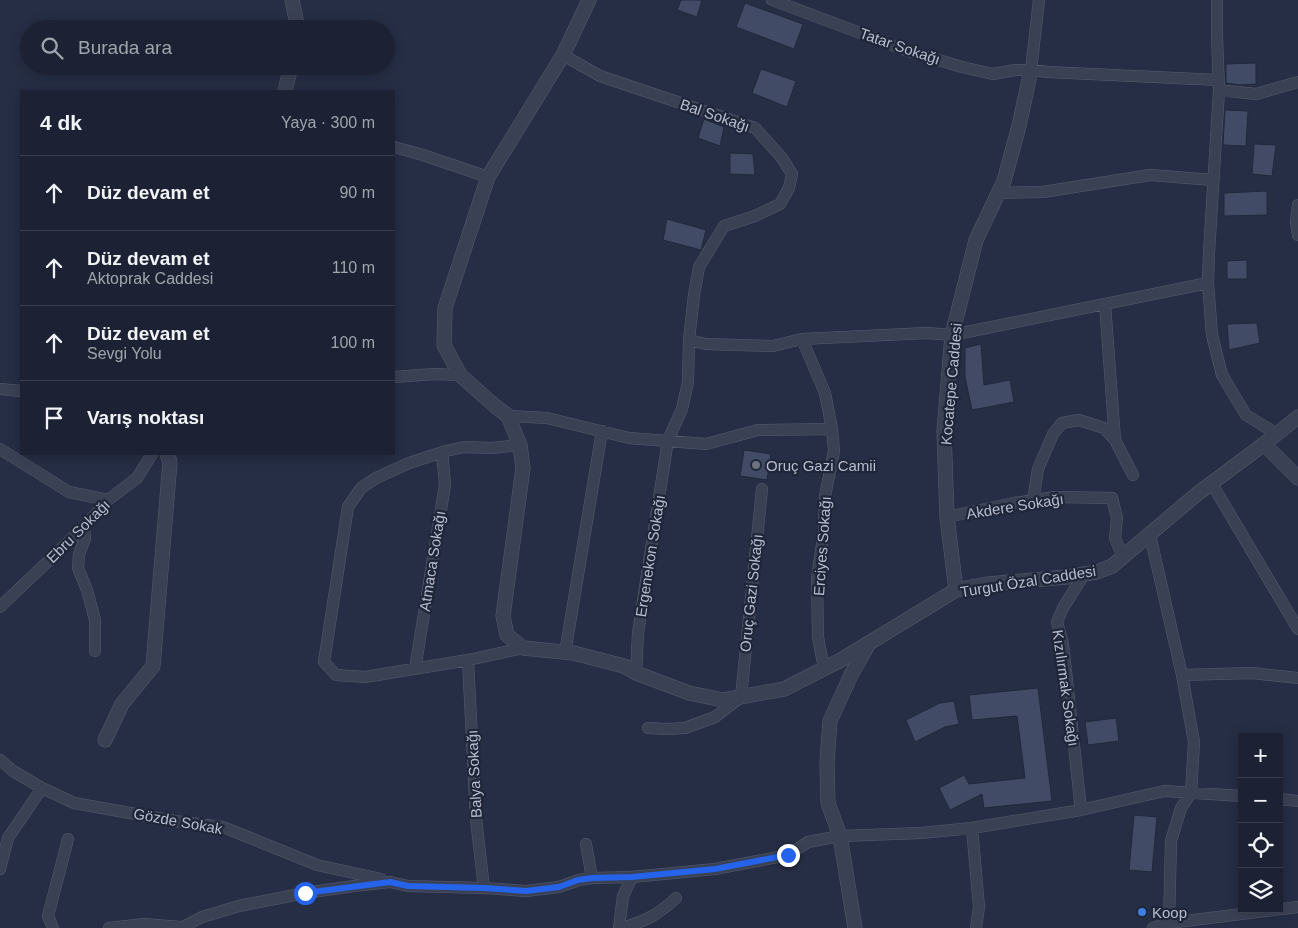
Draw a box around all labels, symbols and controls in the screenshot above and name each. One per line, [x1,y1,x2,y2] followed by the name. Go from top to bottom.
[20,20,395,75] search box
[857,24,943,68] street label: Tatar Sokağı
[38,34,66,62] icon: search
[78,37,172,58] text: Burada ara
[678,95,752,135] street label: Bal Sokağı
[40,111,82,134] text: 4 dk
[281,114,375,131] text: Yaya · 300 m
[40,179,68,207] icon: ahead
[87,182,209,203] text: Düz devam et
[339,184,375,201] text: 90 m
[87,248,209,269] text: Düz devam et
[40,254,68,282] icon: ahead
[332,259,375,276] text: 110 m
[87,270,213,287] text: Aktoprak Caddesi
[937,322,965,446] street label: Kocatepe Caddesi
[87,323,209,344] text: Düz devam et
[40,329,68,357] icon: ahead
[331,334,375,351] text: 100 m
[87,345,162,362] text: Sevgi Yolu
[40,404,68,432] icon: arrive
[87,407,204,428] text: Varış noktası
[766,457,876,474] place label: Oruç Gazi Camii
[750,459,762,471] marker: Oruç Gazi Camii
[965,490,1065,522] street label: Akdere Sokağı
[632,494,668,618] street label: Ergenekon Sokağı
[43,496,113,566] street label: Ebru Sokağı
[810,496,834,596] street label: Erciyes Sokağı
[416,509,448,613] street label: Atmaca Sokağı
[736,533,766,653] street label: Oruç Gazi Sokağı
[959,562,1097,600] street label: Turgut Özal Caddesi
[1049,629,1083,747] street label: Kızılırmak Sokağı
[463,729,485,819] street label: Balya Sokağı
[1238,733,1283,913] map controls
[1238,733,1283,778] button: +
[1238,778,1283,823] button: −
[132,805,224,837] street label: Gözde Sokak
[1238,823,1283,868] button: locate
[777,844,800,867] route end
[1238,868,1283,913] button: layers
[294,882,317,905] route start
[1152,904,1187,921] place label: Koop
[1136,906,1148,918] marker: Koop

